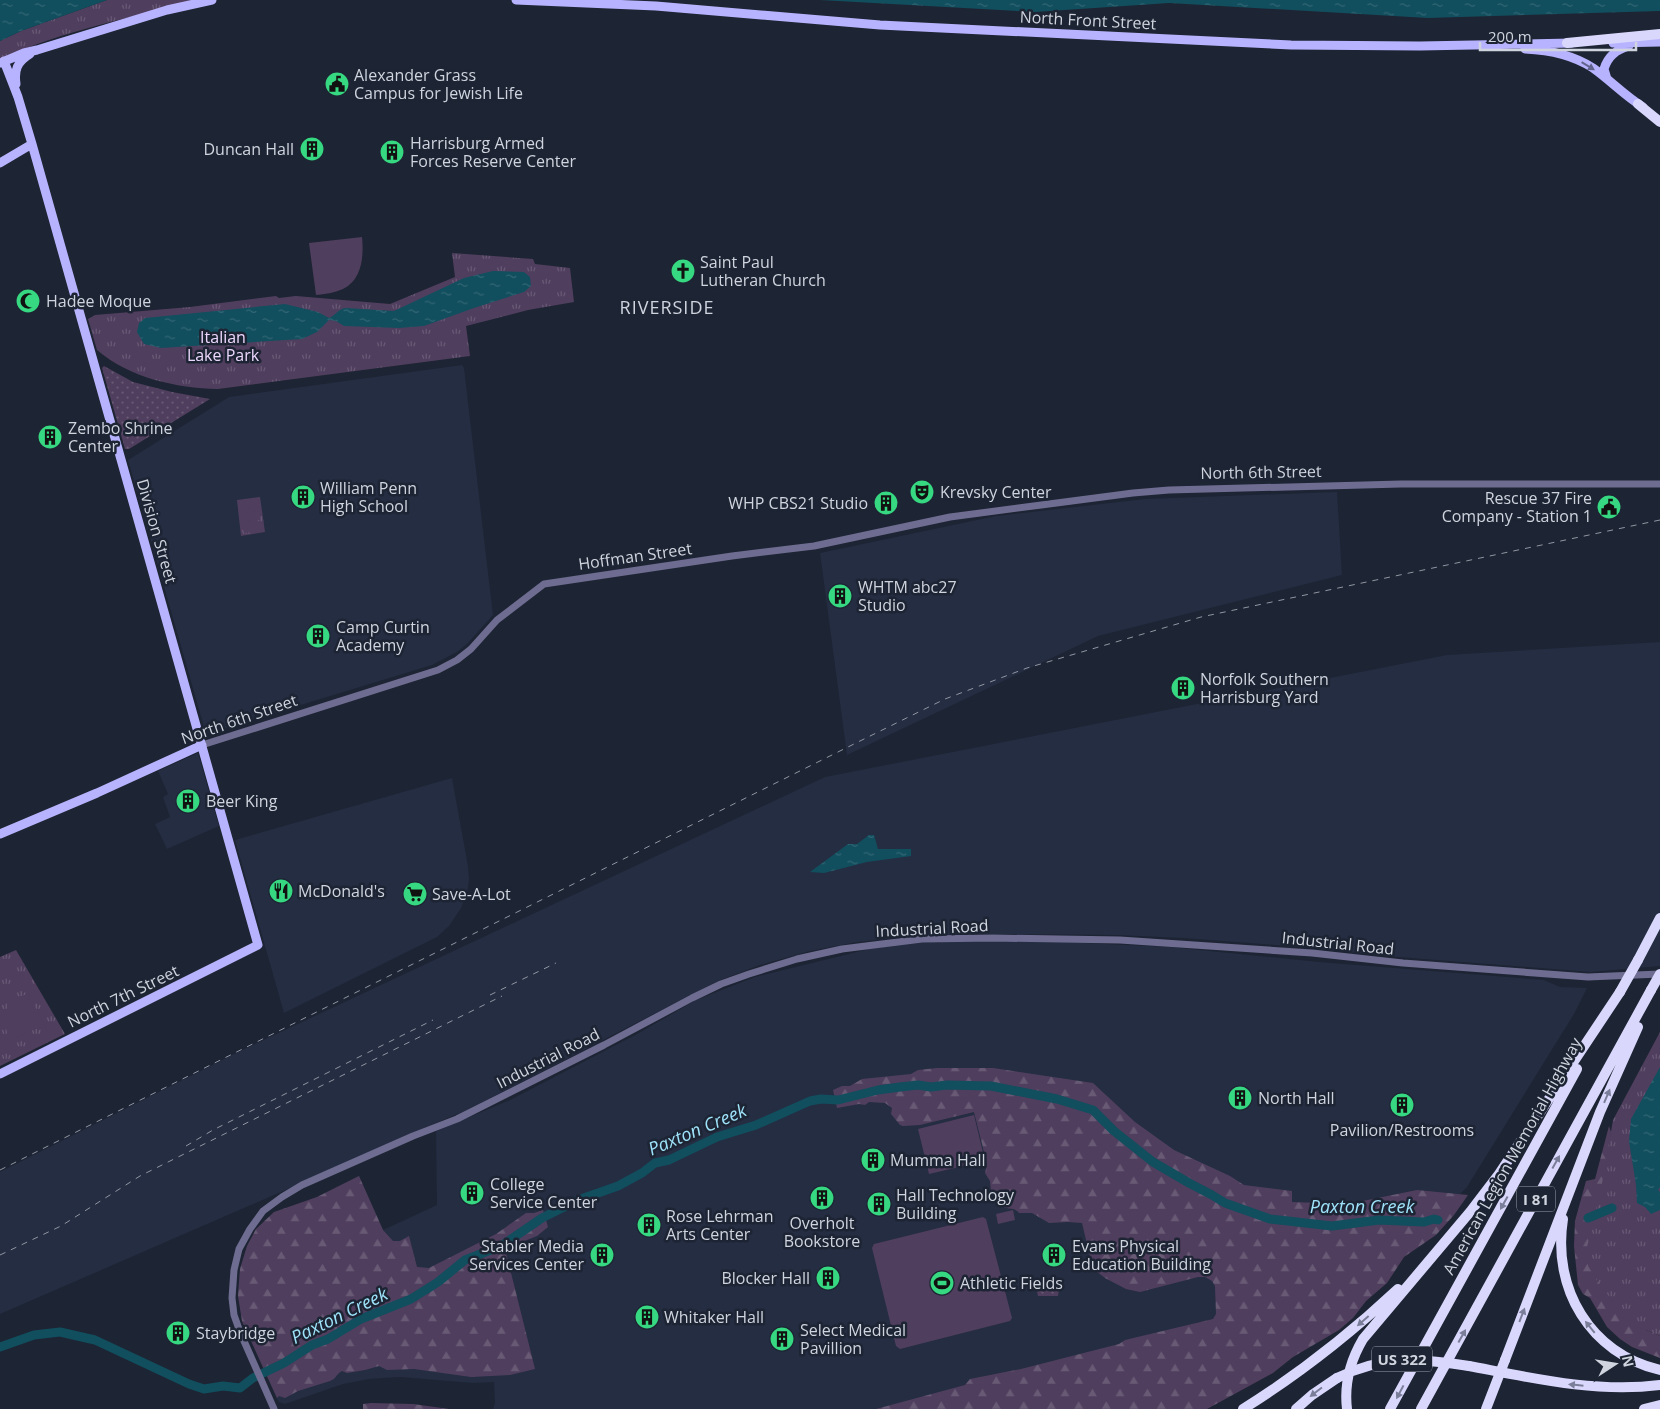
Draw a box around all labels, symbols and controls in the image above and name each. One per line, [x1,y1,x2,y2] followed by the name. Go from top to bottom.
[1019,5,1157,35] street label: North Front Street
[1480,20,1636,52] scale bar
[1488,26,1532,46] text: 200 m
[1582,61,1595,71] one-way arrow
[354,64,523,104] place label: Alexander Grass Campus for Jewish Life
[324,71,350,97] public building icon: Alexander Grass Campus for Jewish Life
[410,132,577,172] place label: Harrisburg Armed Forces Reserve Center
[299,136,325,162] building icon: Duncan Hall
[203,138,294,160] place label: Duncan Hall
[379,139,405,165] building icon: Harrisburg Armed Forces Reserve Center
[700,251,826,291] place label: Saint Paul Lutheran Church
[670,258,696,284] church icon: Saint Paul Lutheran Church
[15,288,41,314] mosque icon: Hadee Moque
[46,290,151,312] place label: Hadee Moque
[620,295,714,319] district label: RIVERSIDE
[187,326,260,366] park label: Italian Lake Park
[68,417,173,457] place label: Zembo Shrine Center
[37,424,63,450] building icon: Zembo Shrine Center
[1200,460,1322,484] street label: North 6th Street
[132,476,182,586] street label: Division Street
[320,477,417,517] place label: William Penn High School
[909,479,935,505] theatre icon: Krevsky Center
[940,481,1052,503] place label: Krevsky Center
[290,484,316,510] building icon: William Penn High School
[1442,487,1592,527] place label: Rescue 37 Fire Company - Station 1
[873,490,899,516] building icon: WHP CBS21 Studio
[728,492,868,514] place label: WHP CBS21 Studio
[1596,494,1622,520] public building icon: Rescue 37 Fire Company - Station 1
[577,537,694,575] street label: Hoffman Street
[858,576,957,616] place label: WHTM abc27 Studio
[827,583,853,609] building icon: WHTM abc27 Studio
[336,616,430,656] place label: Camp Curtin Academy
[305,623,331,649] building icon: Camp Curtin Academy
[1200,668,1329,708] place label: Norfolk Southern Harrisburg Yard
[1170,675,1196,701] building icon: Norfolk Southern Harrisburg Yard
[178,689,300,749] street label: North 6th Street
[175,788,201,814] building icon: Beer King
[206,790,278,812] place label: Beer King
[268,878,294,904] restaurant icon: McDonald's
[298,880,385,902] place label: McDonald's
[402,881,428,907] supermarket icon: Save-A-Lot
[432,883,511,905] place label: Save-A-Lot
[875,914,989,942] street label: Industrial Road
[1281,926,1395,960] street label: Industrial Road
[64,959,183,1032] street label: North 7th Street
[493,1023,603,1093] street label: Industrial Road
[1437,1033,1587,1278] street label: American Legion Memorial Highway
[1227,1085,1253,1111] building icon: North Hall
[1258,1087,1335,1109] place label: North Hall
[1603,1089,1611,1103] one-way arrow
[1389,1092,1415,1118] building icon: Pavilion/Restrooms
[644,1097,751,1160] water label: Paxton Creek
[1330,1119,1474,1141] place label: Pavilion/Restrooms
[860,1147,886,1173] building icon: Mumma Hall
[890,1149,986,1171] place label: Mumma Hall
[1552,1155,1560,1169] one-way arrow
[490,1173,598,1213] place label: College Service Center
[459,1180,485,1206] building icon: College Service Center
[896,1184,1015,1224] place label: Hall Technology Building
[809,1185,835,1211] building icon: Overholt Bookstore
[1517,1186,1555,1212] road number: I 81
[866,1191,892,1217] building icon: Hall Technology Building
[1310,1194,1415,1218] water label: Paxton Creek
[1499,1197,1508,1210] one-way arrow
[666,1205,773,1245] place label: Rose Lehrman Arts Center
[636,1212,662,1238] building icon: Rose Lehrman Arts Center
[784,1212,860,1252] place label: Overholt Bookstore
[469,1235,584,1275] place label: Stabler Media Services Center
[1072,1235,1211,1275] place label: Evans Physical Education Building
[589,1242,615,1268] building icon: Stabler Media Services Center
[1041,1242,1067,1268] building icon: Evans Physical Education Building
[815,1265,841,1291] building icon: Blocker Hall
[721,1267,810,1289] place label: Blocker Hall
[929,1270,955,1296] sports icon: Athletic Fields
[960,1272,1063,1294] place label: Athletic Fields
[287,1281,392,1349] water label: Paxton Creek
[634,1304,660,1330] building icon: Whitaker Hall
[664,1306,764,1328] place label: Whitaker Hall
[1518,1307,1526,1322] one-way arrow
[1357,1315,1369,1327] one-way arrow
[800,1319,906,1359] place label: Select Medical Pavillion
[165,1320,191,1346] building icon: Staybridge
[1585,1321,1596,1334] one-way arrow
[196,1322,275,1344] place label: Staybridge
[769,1326,795,1352] building icon: Select Medical Pavillion
[1457,1329,1466,1342] one-way arrow
[1590,1339,1640,1389] north arrow
[1372,1346,1432,1372] road number: US 322
[1618,1354,1639,1369] text: N
[1568,1381,1584,1389] one-way arrow
[1395,1385,1404,1398] one-way arrow
[1309,1387,1323,1397] one-way arrow

